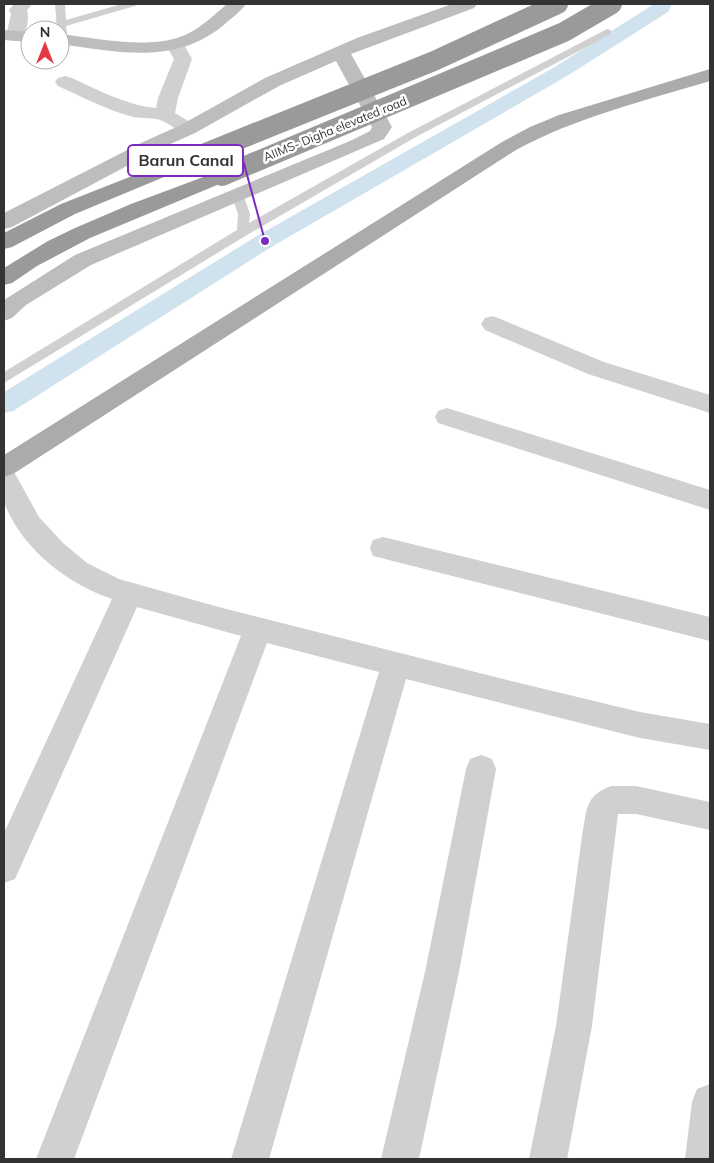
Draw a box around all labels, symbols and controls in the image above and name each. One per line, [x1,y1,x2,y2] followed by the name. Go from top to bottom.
[20,20,70,70] north arrow
[40,23,50,41] text: N
[261,93,409,164] street label: AIIMS- Digha elevated road
[128,145,243,176] callout: Barun Canal
[138,150,234,170] text: Barun Canal

